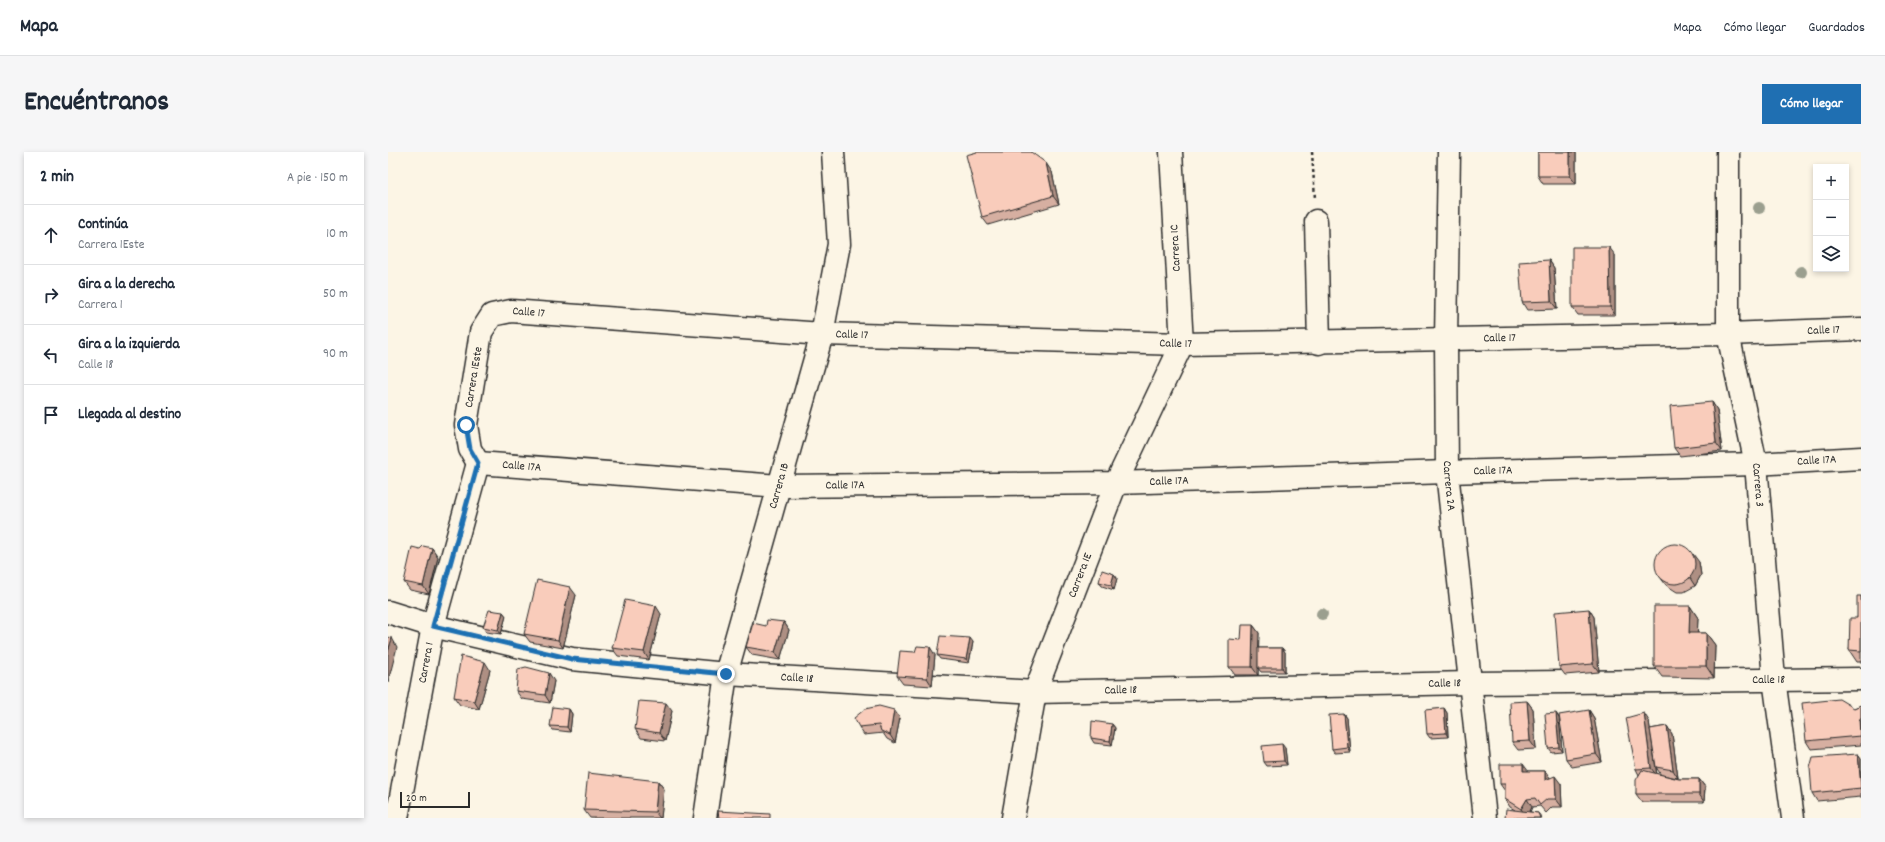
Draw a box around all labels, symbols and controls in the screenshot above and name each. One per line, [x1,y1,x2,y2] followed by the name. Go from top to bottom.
[20,14,58,41] text: Mapa
[1674,18,1701,38] text: Mapa
[1723,18,1786,38] text: Cómo llegar
[1808,18,1865,38] text: Guardados
[24,84,169,124] text: Encuéntranos
[1762,84,1861,124] button: Cómo llegar
[1813,164,1849,272] map controls
[1813,164,1849,200] button: +
[40,166,74,190] text: 2 min
[287,169,348,188] text: A pie · 150 m
[1813,200,1849,236] button: −
[78,214,128,236] text: Continúa
[40,224,62,246] icon: ahead
[1166,224,1186,272] street label: Carrera 1C
[326,225,348,244] text: 10 m
[78,236,145,255] text: Carrera 1Este
[1813,236,1849,272] button: layers
[78,274,175,296] text: Gira a la derecha
[40,284,62,306] icon: right
[323,285,348,304] text: 50 m
[78,296,123,315] text: Carrera 1
[512,303,546,322] street label: Calle 17
[1807,321,1841,340] street label: Calle 17
[835,326,869,344] street label: Calle 17
[1483,329,1516,347] street label: Calle 17
[78,334,179,356] text: Gira a la izquierda
[1159,335,1193,352] street label: Calle 17
[40,344,62,366] icon: left
[323,345,348,364] text: 90 m
[460,345,487,409] street label: Carrera 1Este
[78,356,113,375] text: Calle 18
[40,404,62,426] icon: arrive
[78,404,181,426] text: Llegada al destino
[457,416,475,434] route start
[1797,451,1837,470] street label: Calle 17A
[502,456,542,476] street label: Calle 17A
[765,461,794,511] street label: Carrera 1B
[1438,461,1460,512] street label: Carrera 2A
[1473,462,1513,480] street label: Calle 17A
[1747,462,1768,508] street label: Carrera 3
[1149,472,1189,490] street label: Calle 17A
[825,477,865,494] street label: Calle 17A
[1064,550,1097,600] street label: Carrera 1E
[414,641,438,685] street label: Carrera 1
[717,665,735,683] route end
[780,669,814,688] street label: Calle 18
[1752,671,1785,689] street label: Calle 18
[1428,675,1461,692] street label: Calle 18
[1104,681,1137,699] street label: Calle 18
[400,790,470,809] scale bar
[406,791,427,807] text: 20 m

